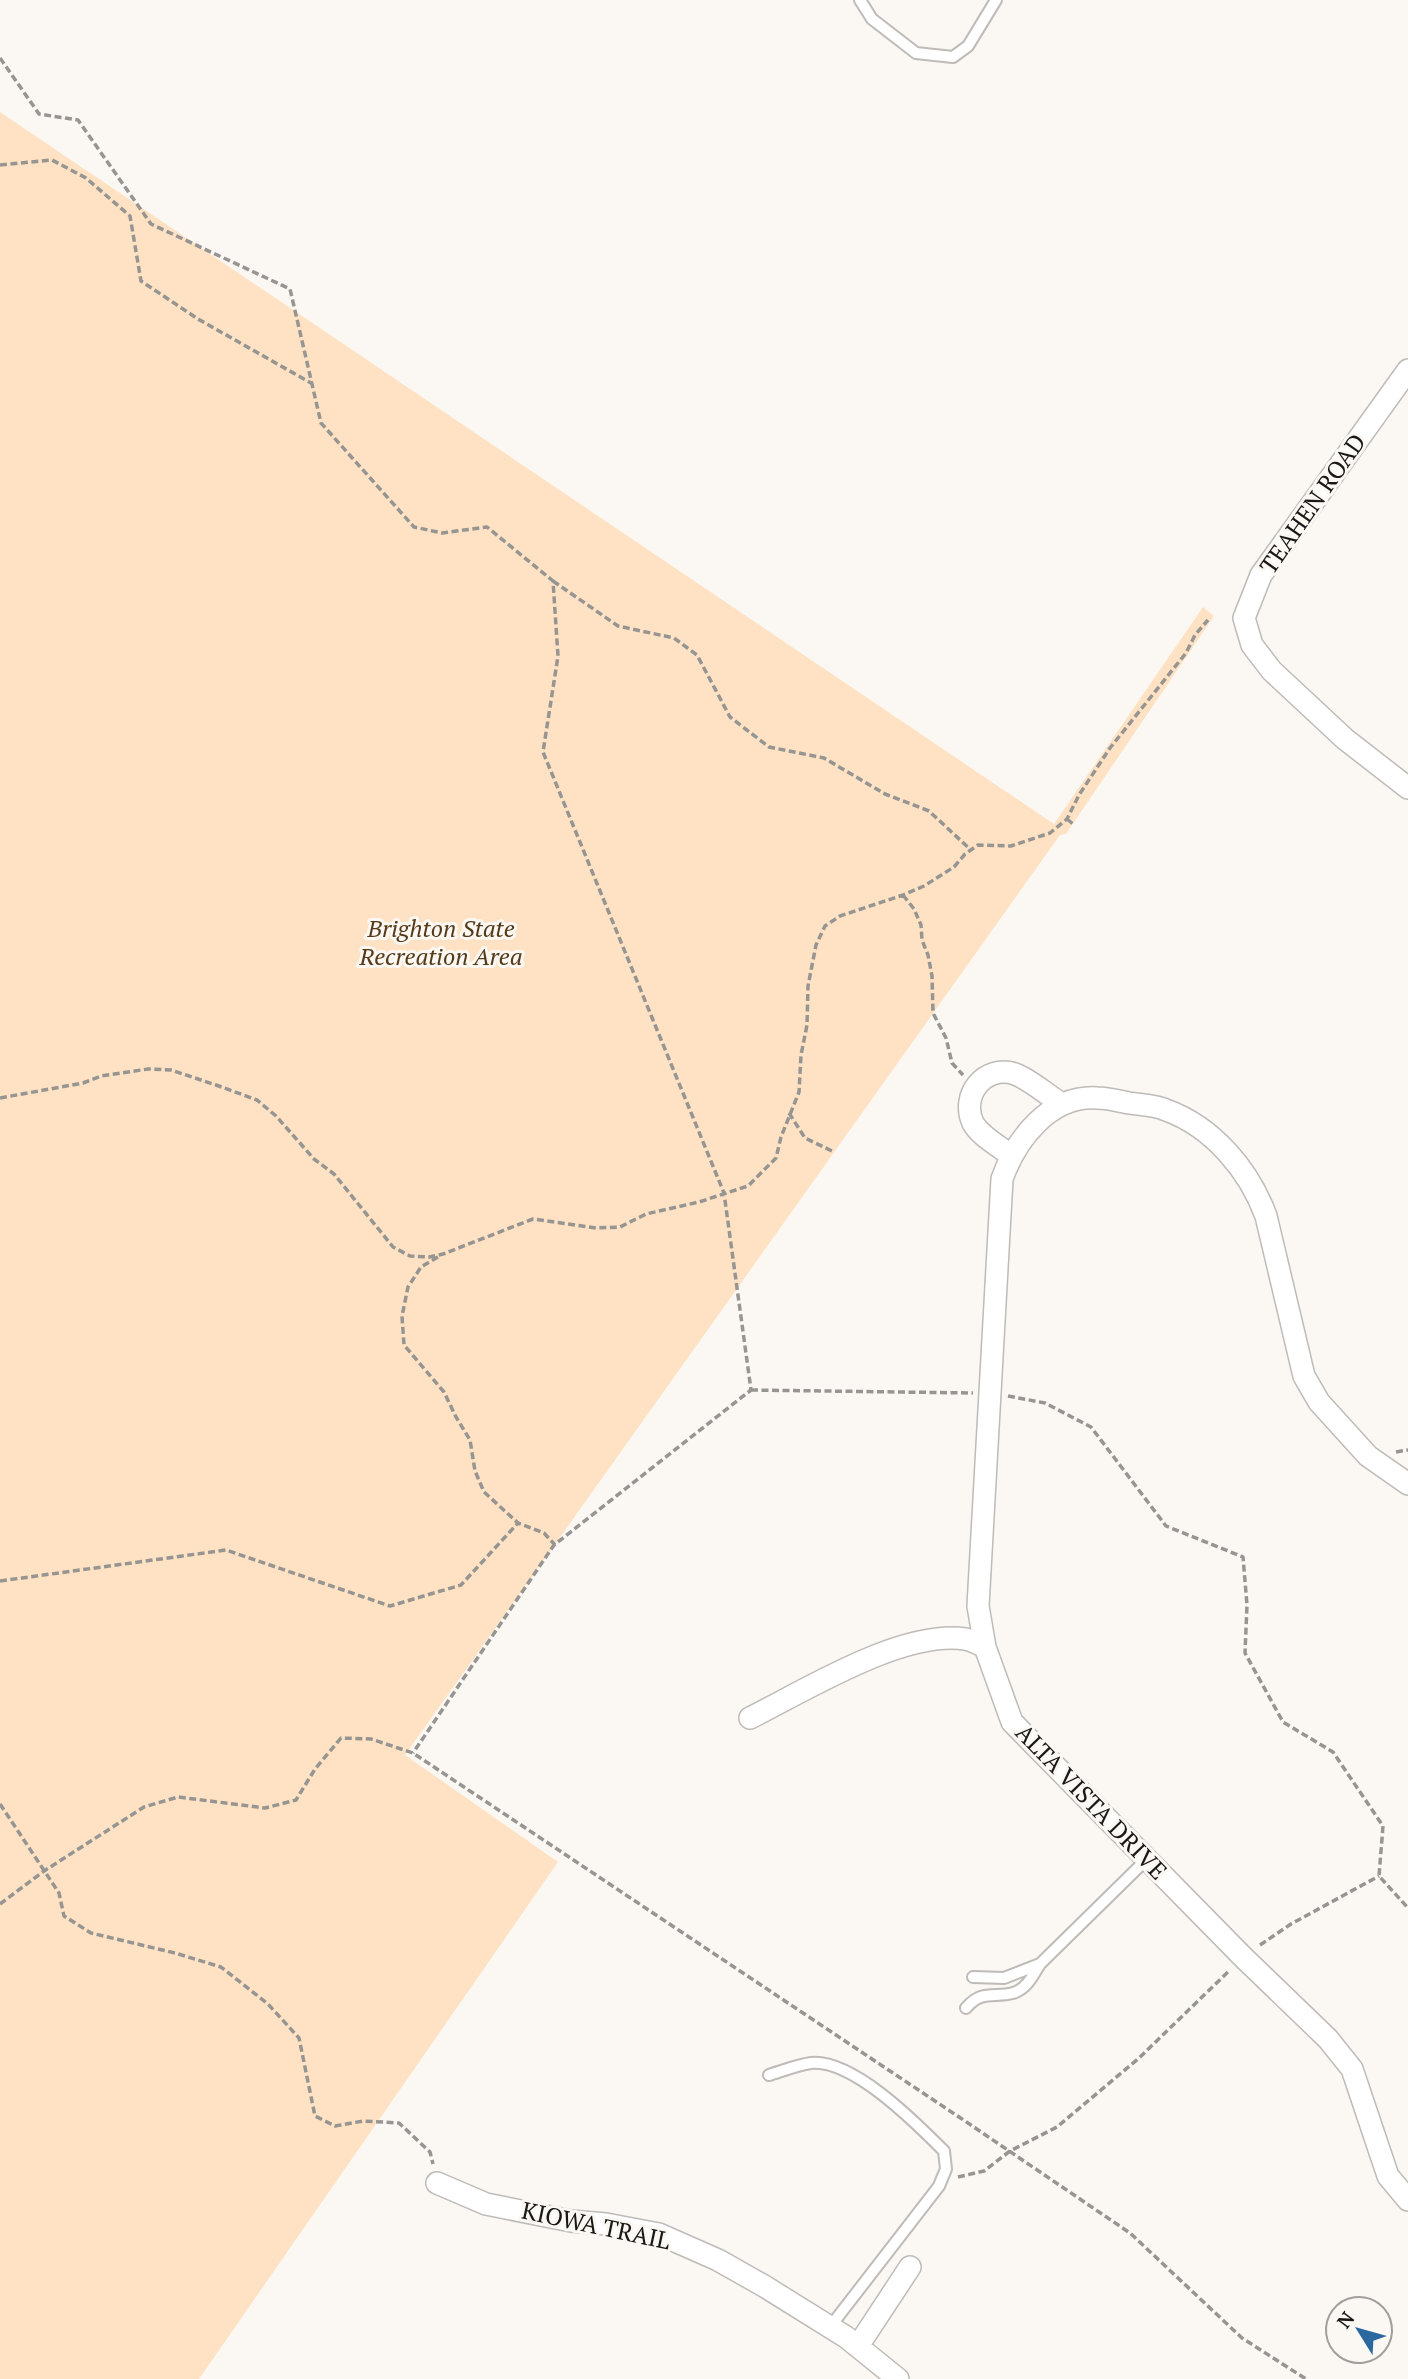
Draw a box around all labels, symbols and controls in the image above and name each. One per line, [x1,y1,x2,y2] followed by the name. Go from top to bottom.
[1252,427,1372,580] street label: TEAHEN ROAD
[358,912,523,972] park label: Brighton State Recreation Area
[1009,1717,1174,1886] street label: ALTA VISTA DRIVE
[519,2194,673,2256] street label: KIOWA TRAIL
[1324,2295,1394,2365] north arrow
[1331,2306,1360,2333] text: N

